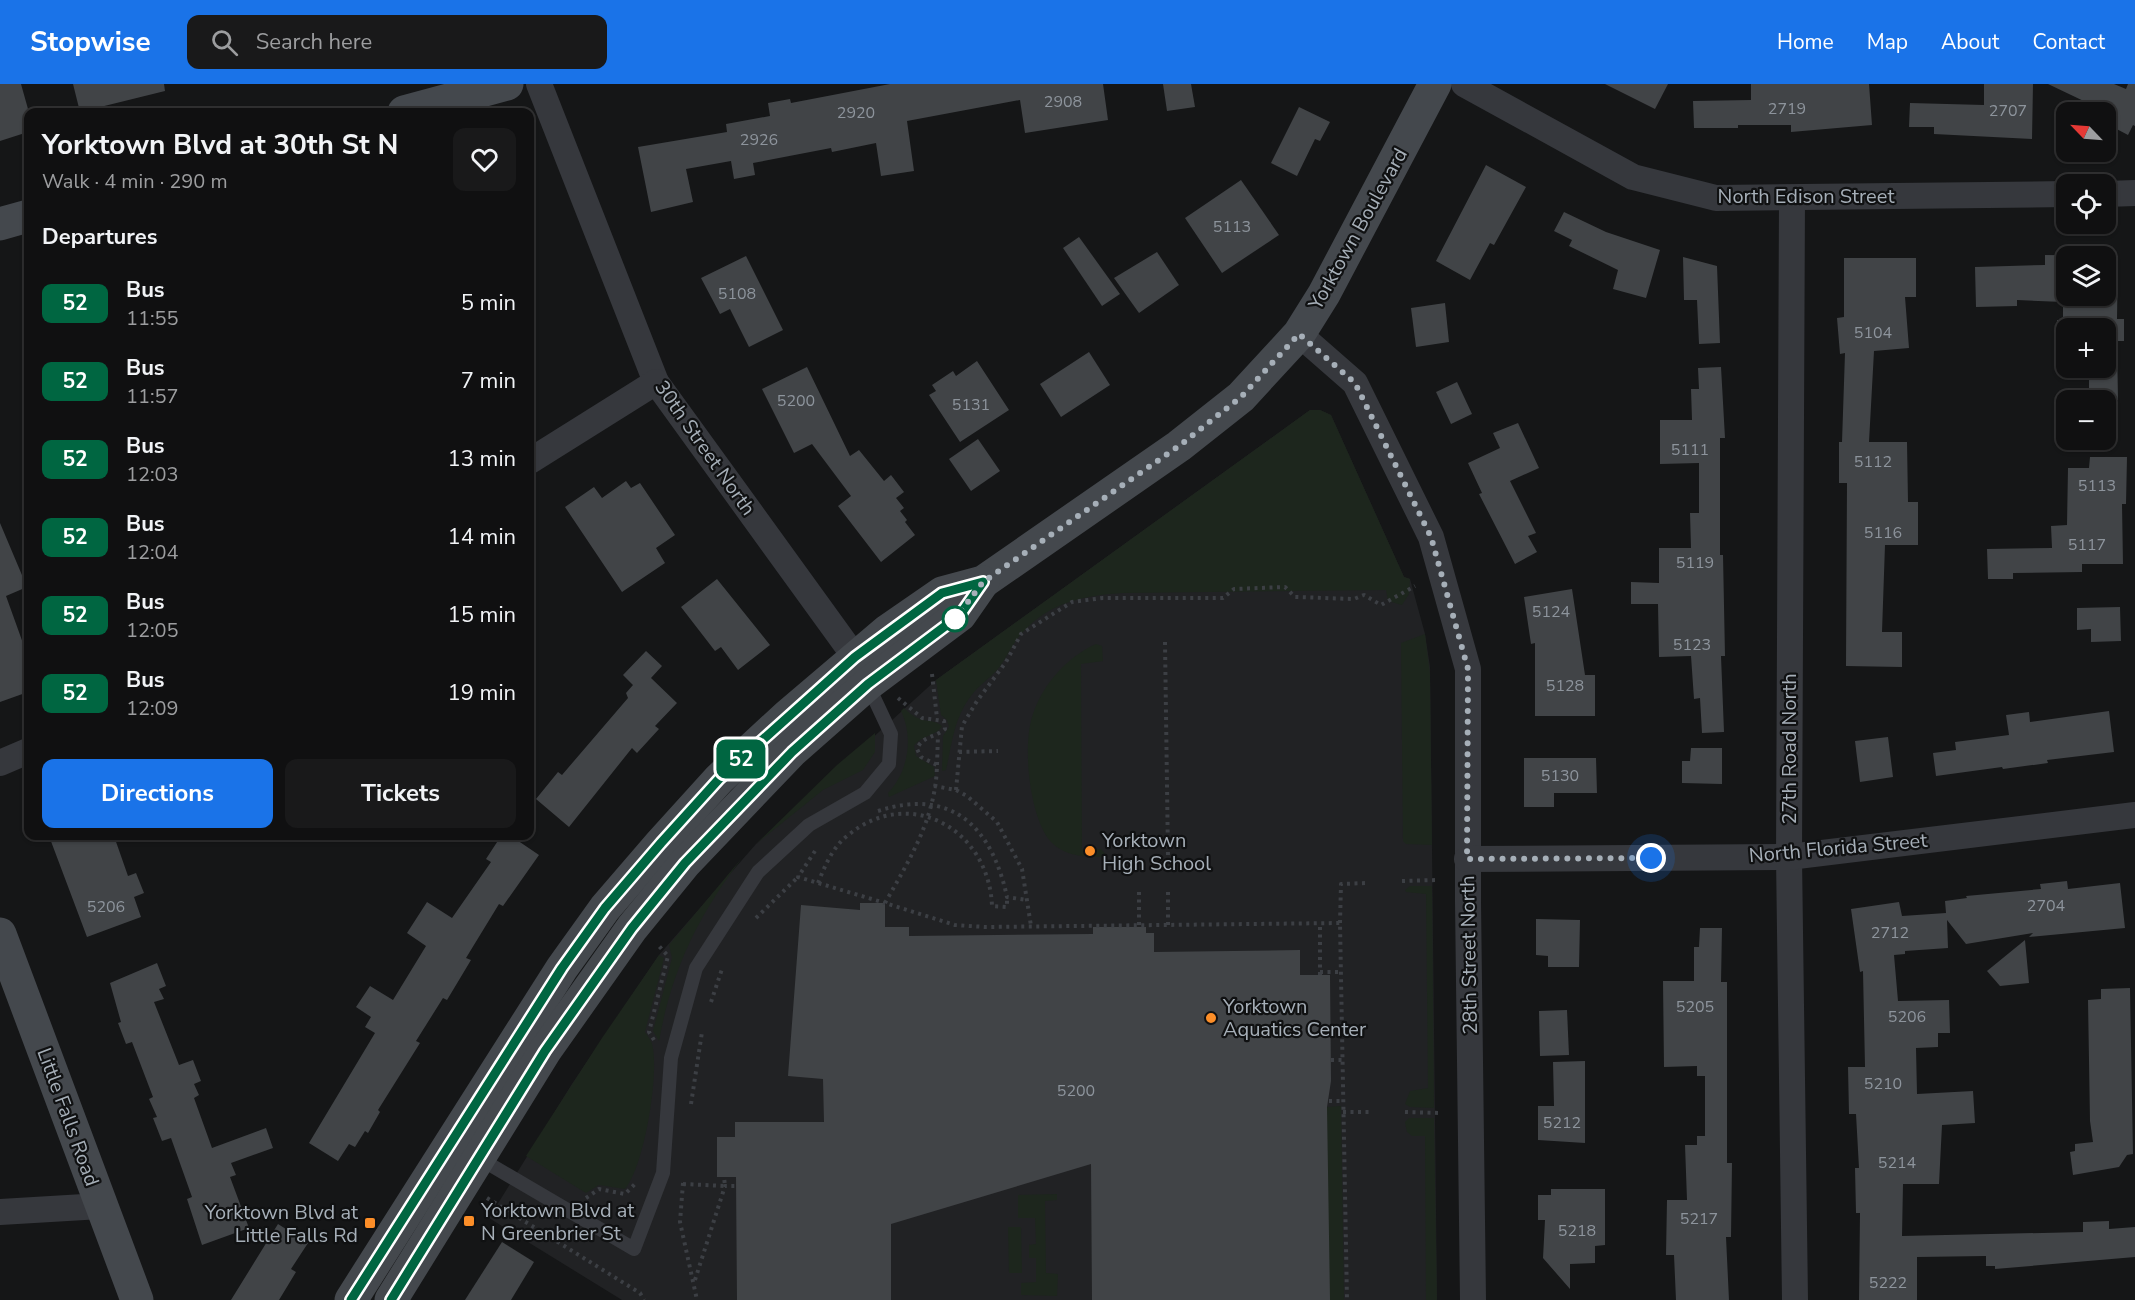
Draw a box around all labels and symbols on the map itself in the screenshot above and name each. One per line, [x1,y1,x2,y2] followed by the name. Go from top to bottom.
[1044,91,1082,113] house number: 2908
[1768,98,1806,120] house number: 2719
[1989,100,2027,122] house number: 2707
[837,102,875,124] house number: 2920
[2056,102,2116,162] north arrow
[740,129,778,151] house number: 2926
[1302,143,1414,316] street label: Yorktown Boulevard
[1718,183,1895,210] street label: North Edison Street
[1213,216,1251,238] house number: 5113
[718,283,756,305] house number: 5108
[1854,322,1893,344] house number: 5104
[648,375,762,521] street label: 30th Street North
[777,390,815,412] house number: 5200
[952,394,990,416] house number: 5131
[1671,439,1709,461] house number: 5111
[1854,451,1892,473] house number: 5112
[2078,475,2116,497] house number: 5113
[1864,522,1902,544] house number: 5116
[2068,534,2106,556] house number: 5117
[1676,552,1714,574] house number: 5119
[1532,601,1571,623] house number: 5124
[942,606,968,632] unlabelled marker
[1673,634,1711,656] house number: 5123
[1776,673,1803,825] street label: 27th Road North
[1546,675,1584,697] house number: 5128
[714,740,768,778] line badge: 52
[1541,765,1579,787] house number: 5130
[1101,827,1211,877] place label: Yorktown High School
[1748,827,1929,869] street label: North Florida Street
[1636,843,1666,873] your location
[1083,844,1097,858] marker: Yorktown High School
[1454,875,1484,1035] street label: 28th Street North
[2027,895,2066,917] house number: 2704
[87,896,125,918] house number: 5206
[1871,922,1909,944] house number: 2712
[1222,993,1366,1043] place label: Yorktown Aquatics Center
[1676,996,1714,1018] house number: 5205
[1888,1006,1926,1028] house number: 5206
[1204,1011,1218,1025] marker: Yorktown Aquatics Center
[31,1044,105,1190] street label: Little Falls Road
[1864,1073,1902,1095] house number: 5210
[1057,1080,1095,1102] house number: 5200
[1543,1112,1581,1134] house number: 5212
[1878,1152,1917,1174] house number: 5214
[480,1197,635,1247] place label: Yorktown Blvd at N Greenbrier St
[204,1199,359,1249] place label: Yorktown Blvd at Little Falls Rd
[1680,1208,1718,1230] house number: 5217
[462,1214,476,1228] marker: Yorktown Blvd at N Greenbrier St
[363,1216,377,1230] marker: Yorktown Blvd at Little Falls Rd
[1558,1220,1596,1242] house number: 5218
[1869,1272,1907,1294] house number: 5222

